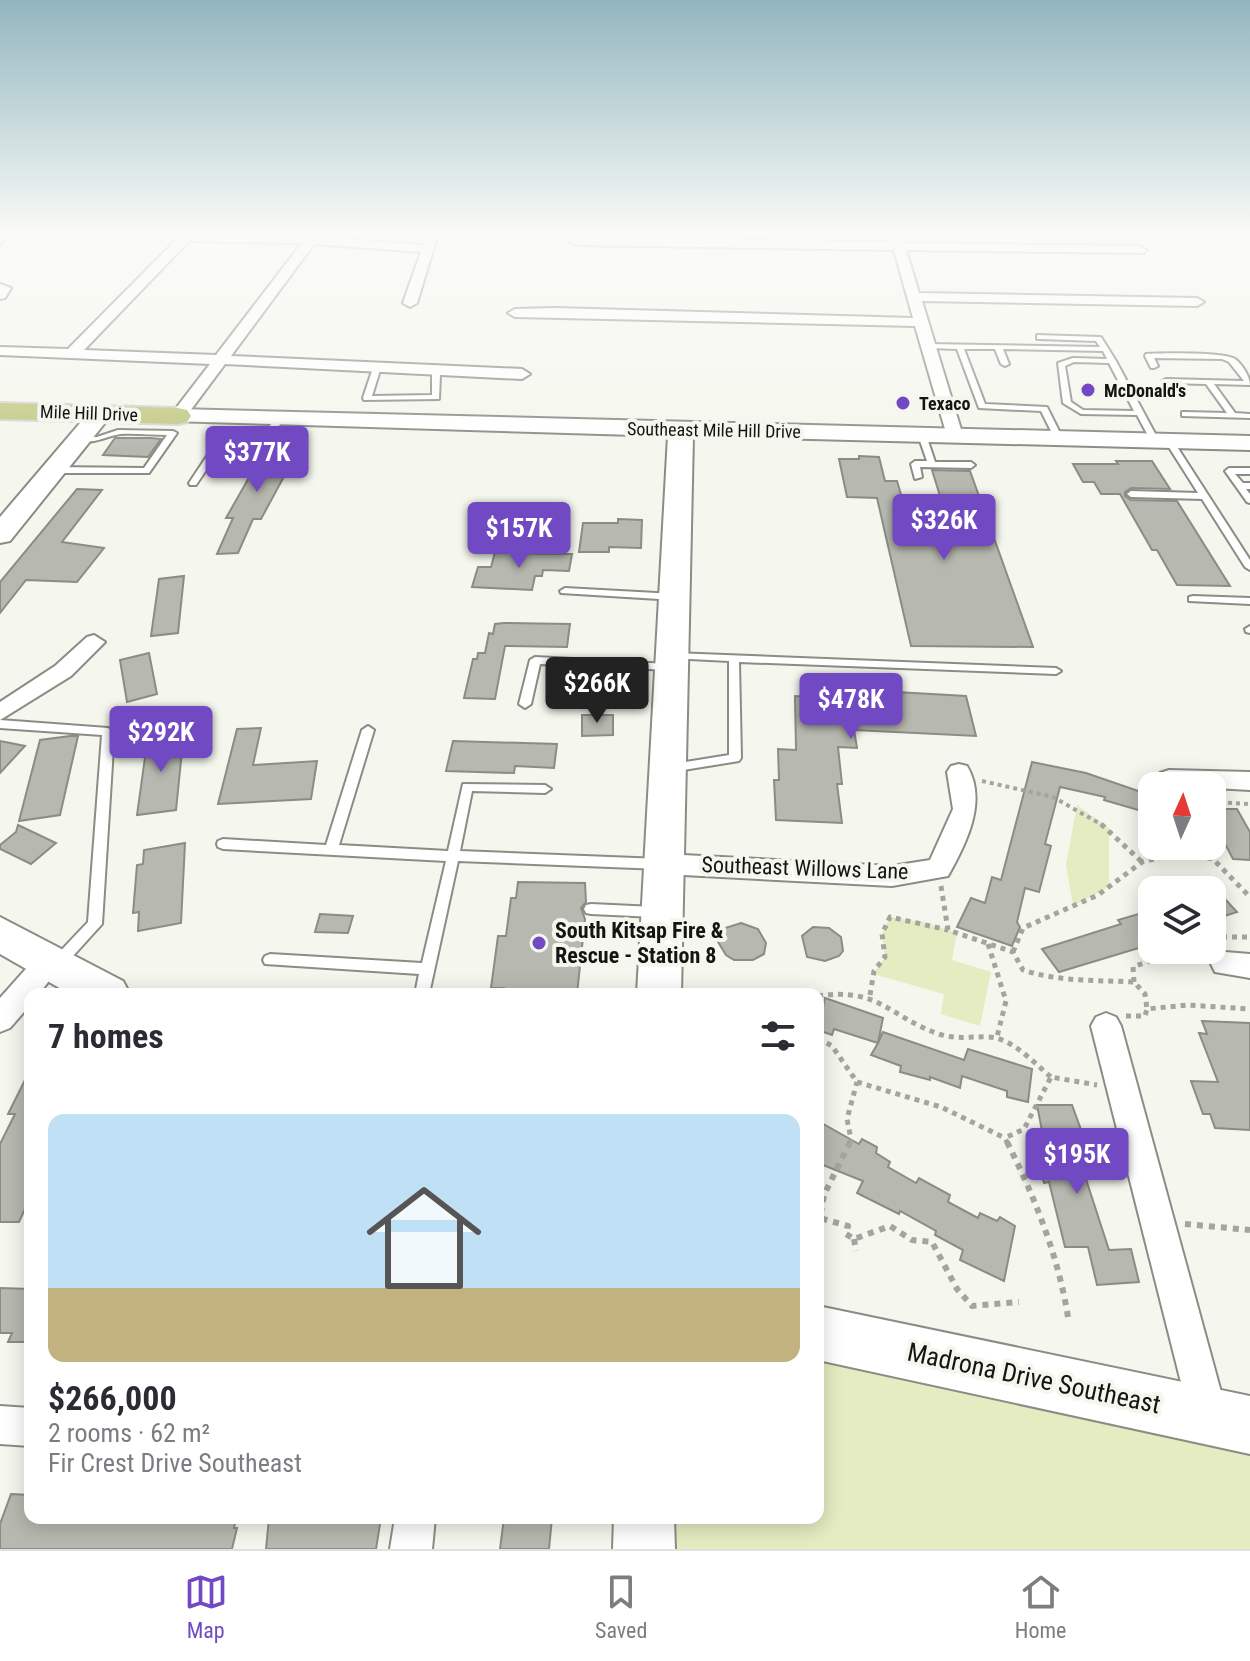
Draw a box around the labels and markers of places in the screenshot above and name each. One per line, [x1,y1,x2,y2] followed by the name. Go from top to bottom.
[1104,380,1186,401] place label: McDonald's
[1079,381,1097,399] marker: McDonald's
[919,393,970,414] place label: Texaco
[894,394,912,412] marker: Texaco
[201,426,313,494] pin: $377K
[888,494,1000,562] pin: $326K
[463,502,575,570] pin: $157K
[541,657,653,725] pin: $266K
[795,673,907,741] pin: $478K
[105,706,217,774] pin: $292K
[555,918,724,968] place label: South Kitsap Fire & Rescue - Station 8
[530,934,548,952] marker: South Kitsap Fire & Rescue - Station 8
[1021,1128,1133,1196] pin: $195K

